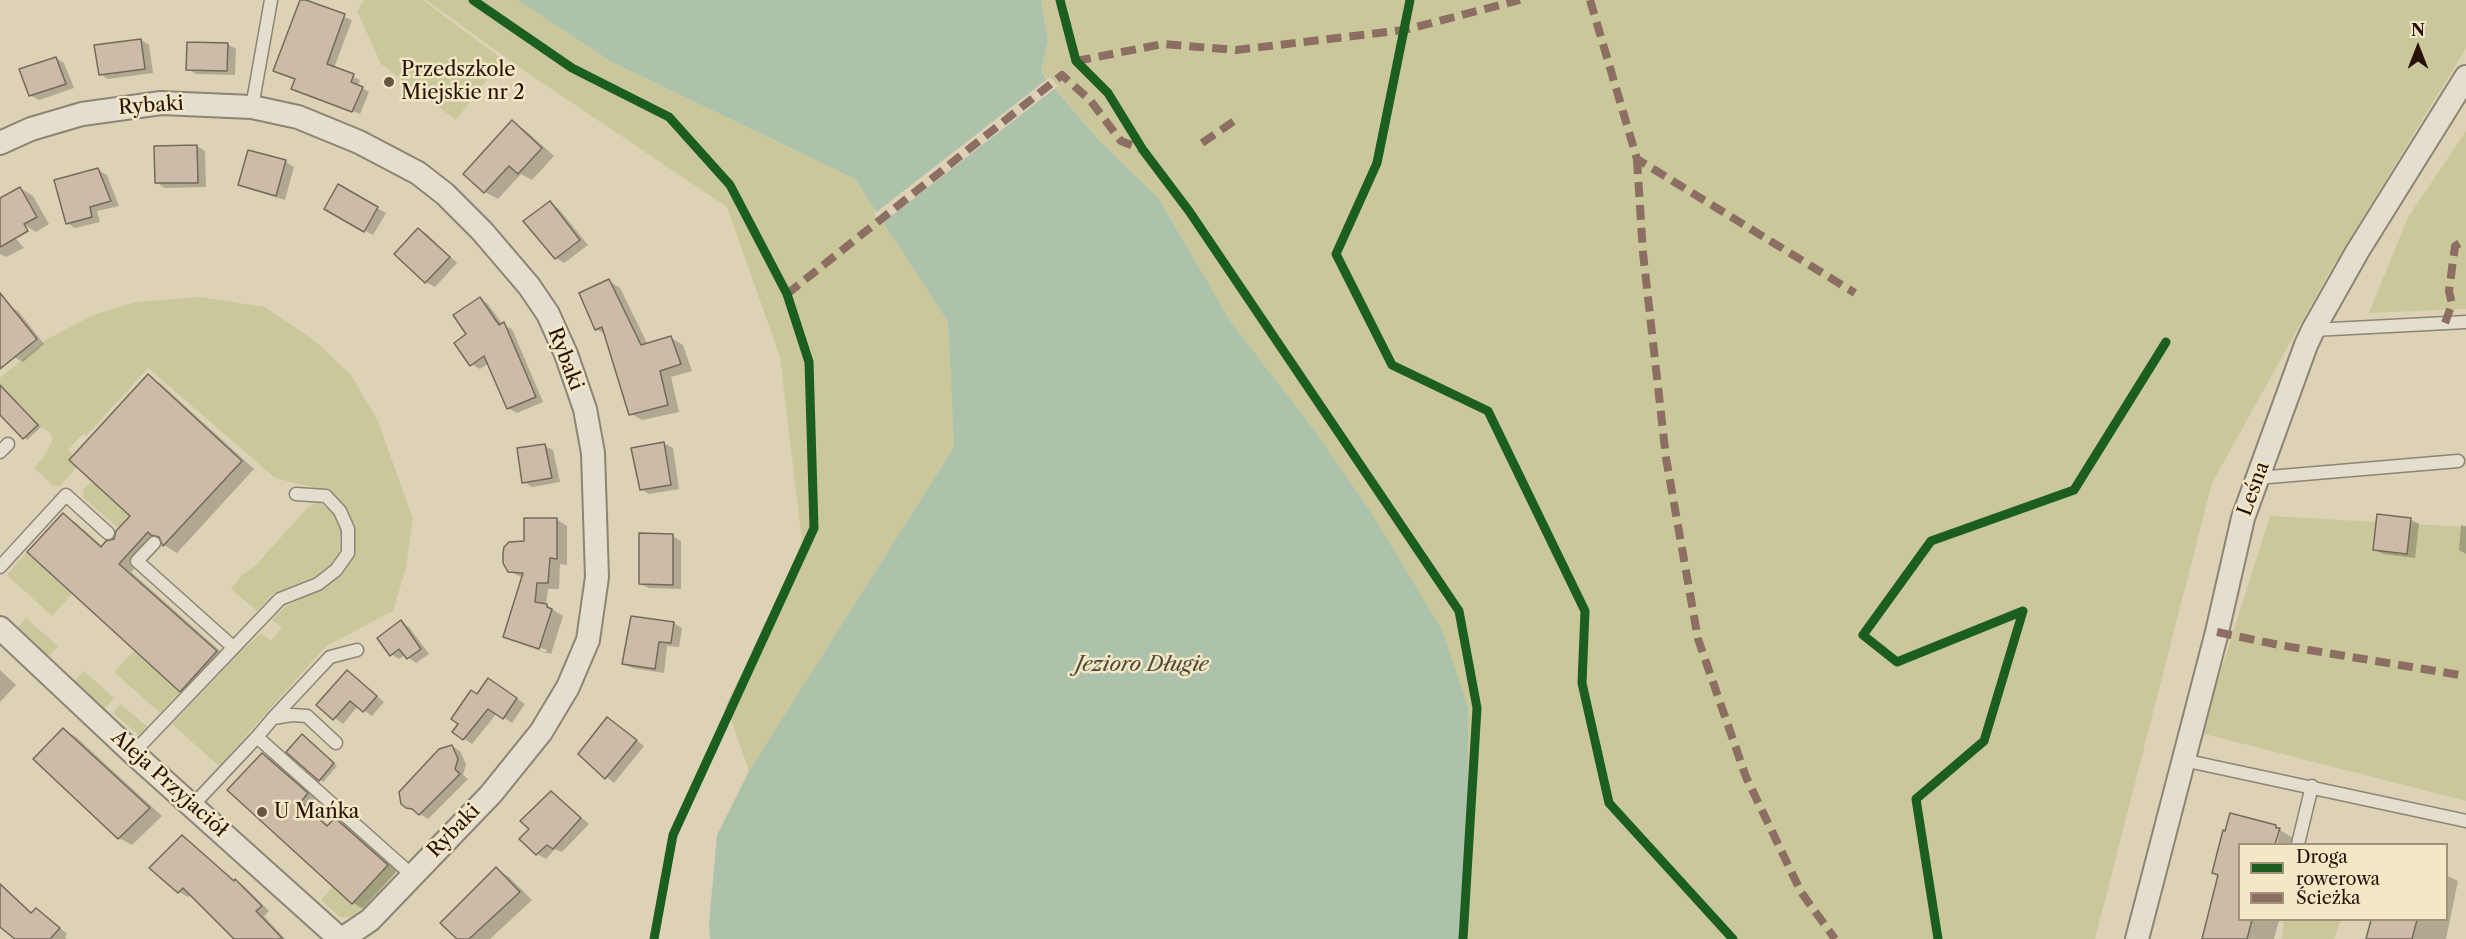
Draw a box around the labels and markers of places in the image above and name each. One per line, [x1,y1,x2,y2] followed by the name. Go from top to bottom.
[401,58,525,105] place label: Przedszkole Miejskie nr 2
[382,75,396,89] marker: Przedszkole Miejskie nr 2
[274,800,359,824] place label: U Mańka
[255,805,269,819] marker: U Mańka

